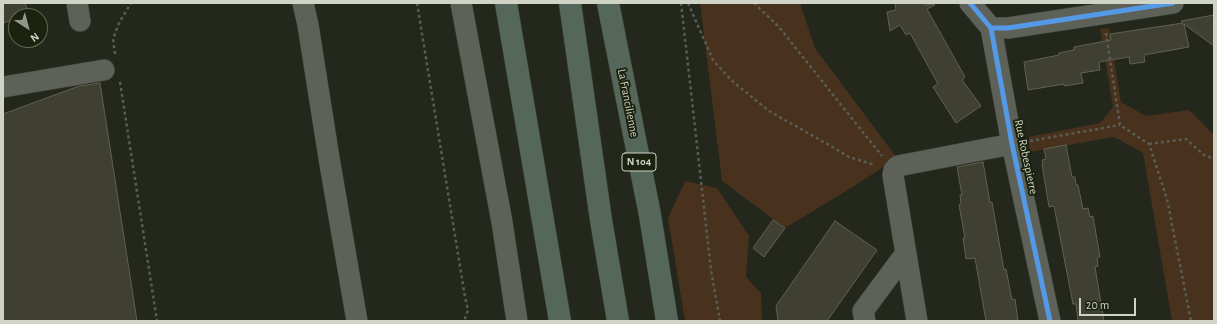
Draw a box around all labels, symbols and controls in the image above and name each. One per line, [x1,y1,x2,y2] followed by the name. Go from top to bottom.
[8,8,48,48] north arrow
[28,31,41,44] text: N
[614,68,642,138] street label: La Francilienne
[1011,118,1041,196] street label: Rue Robespierre
[622,153,656,171] road number: N 104
[1081,290,1138,316] scale bar
[1086,299,1109,311] text: 20 m

